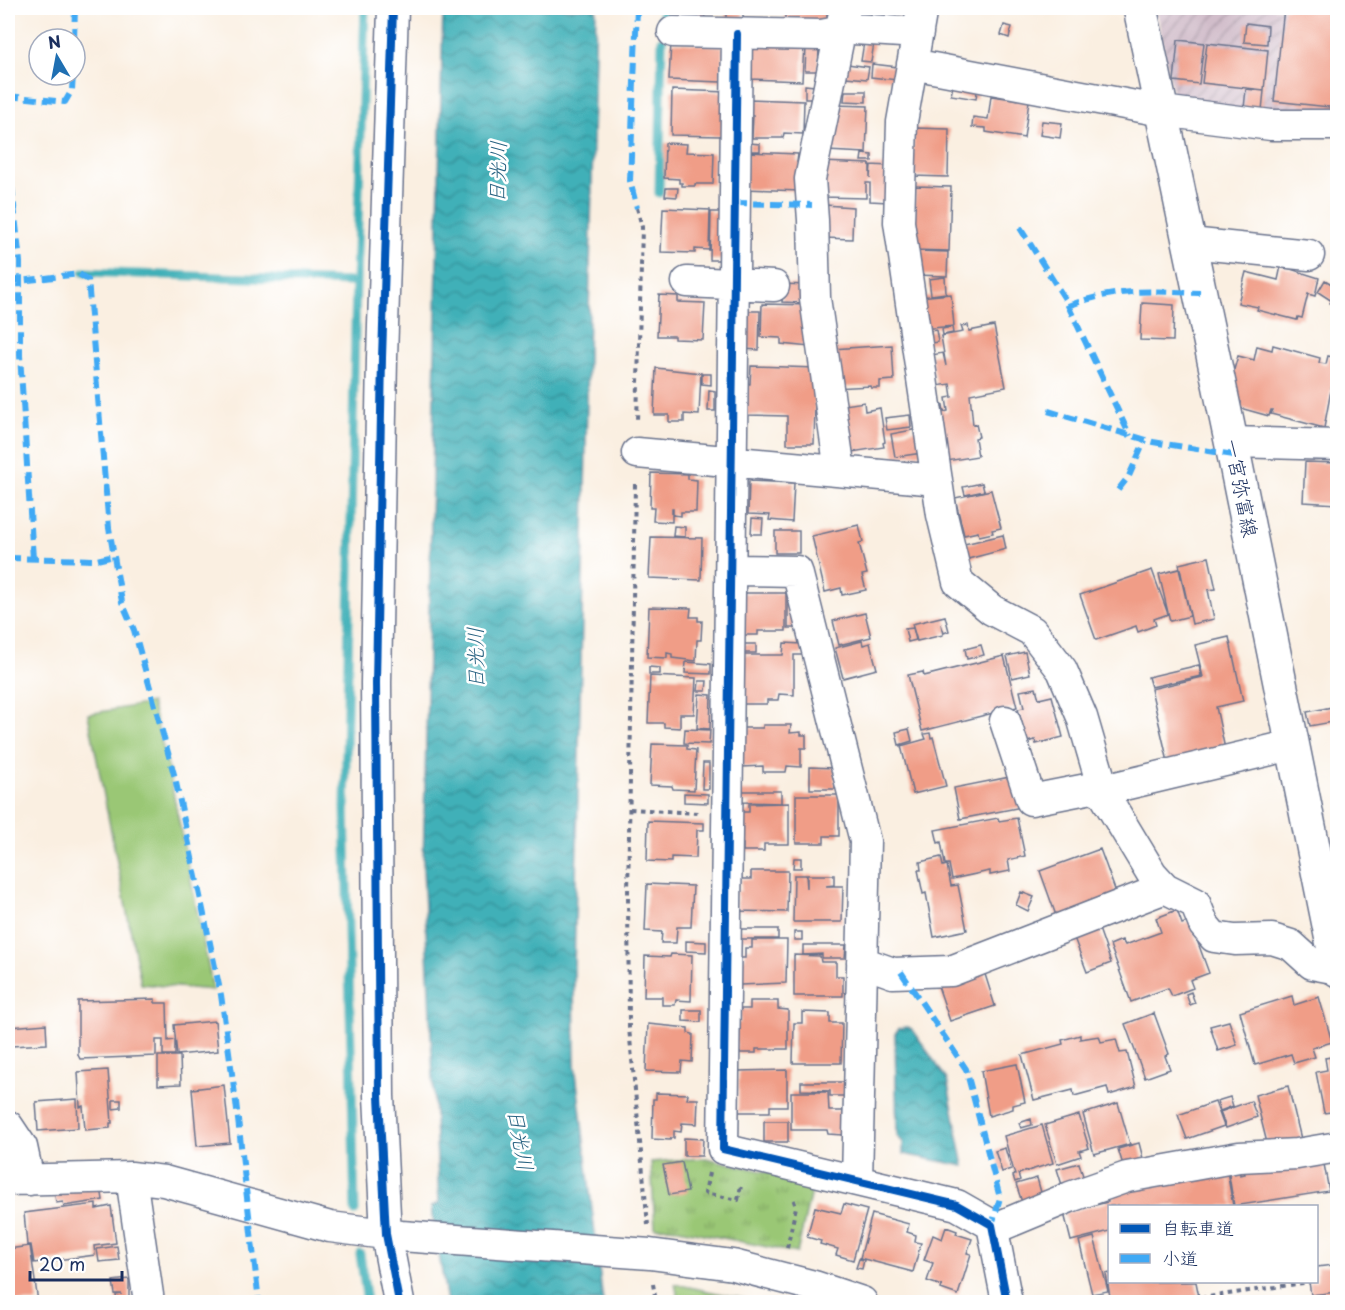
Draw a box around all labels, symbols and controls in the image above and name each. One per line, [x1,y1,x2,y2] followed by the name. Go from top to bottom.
[27,27,87,87] north arrow
[46,28,63,54] text: N
[479,140,513,204] water label: 日光川
[1218,436,1266,540] street label: 一宮弥富線
[457,626,491,690] water label: 日光川
[501,1106,543,1173] water label: 日光川
[1108,1205,1318,1283] legend
[1162,1214,1234,1241] text: 自転車道
[30,1244,122,1282] scale bar
[1162,1244,1198,1271] text: 小道
[39,1250,85,1277] text: 20 m

